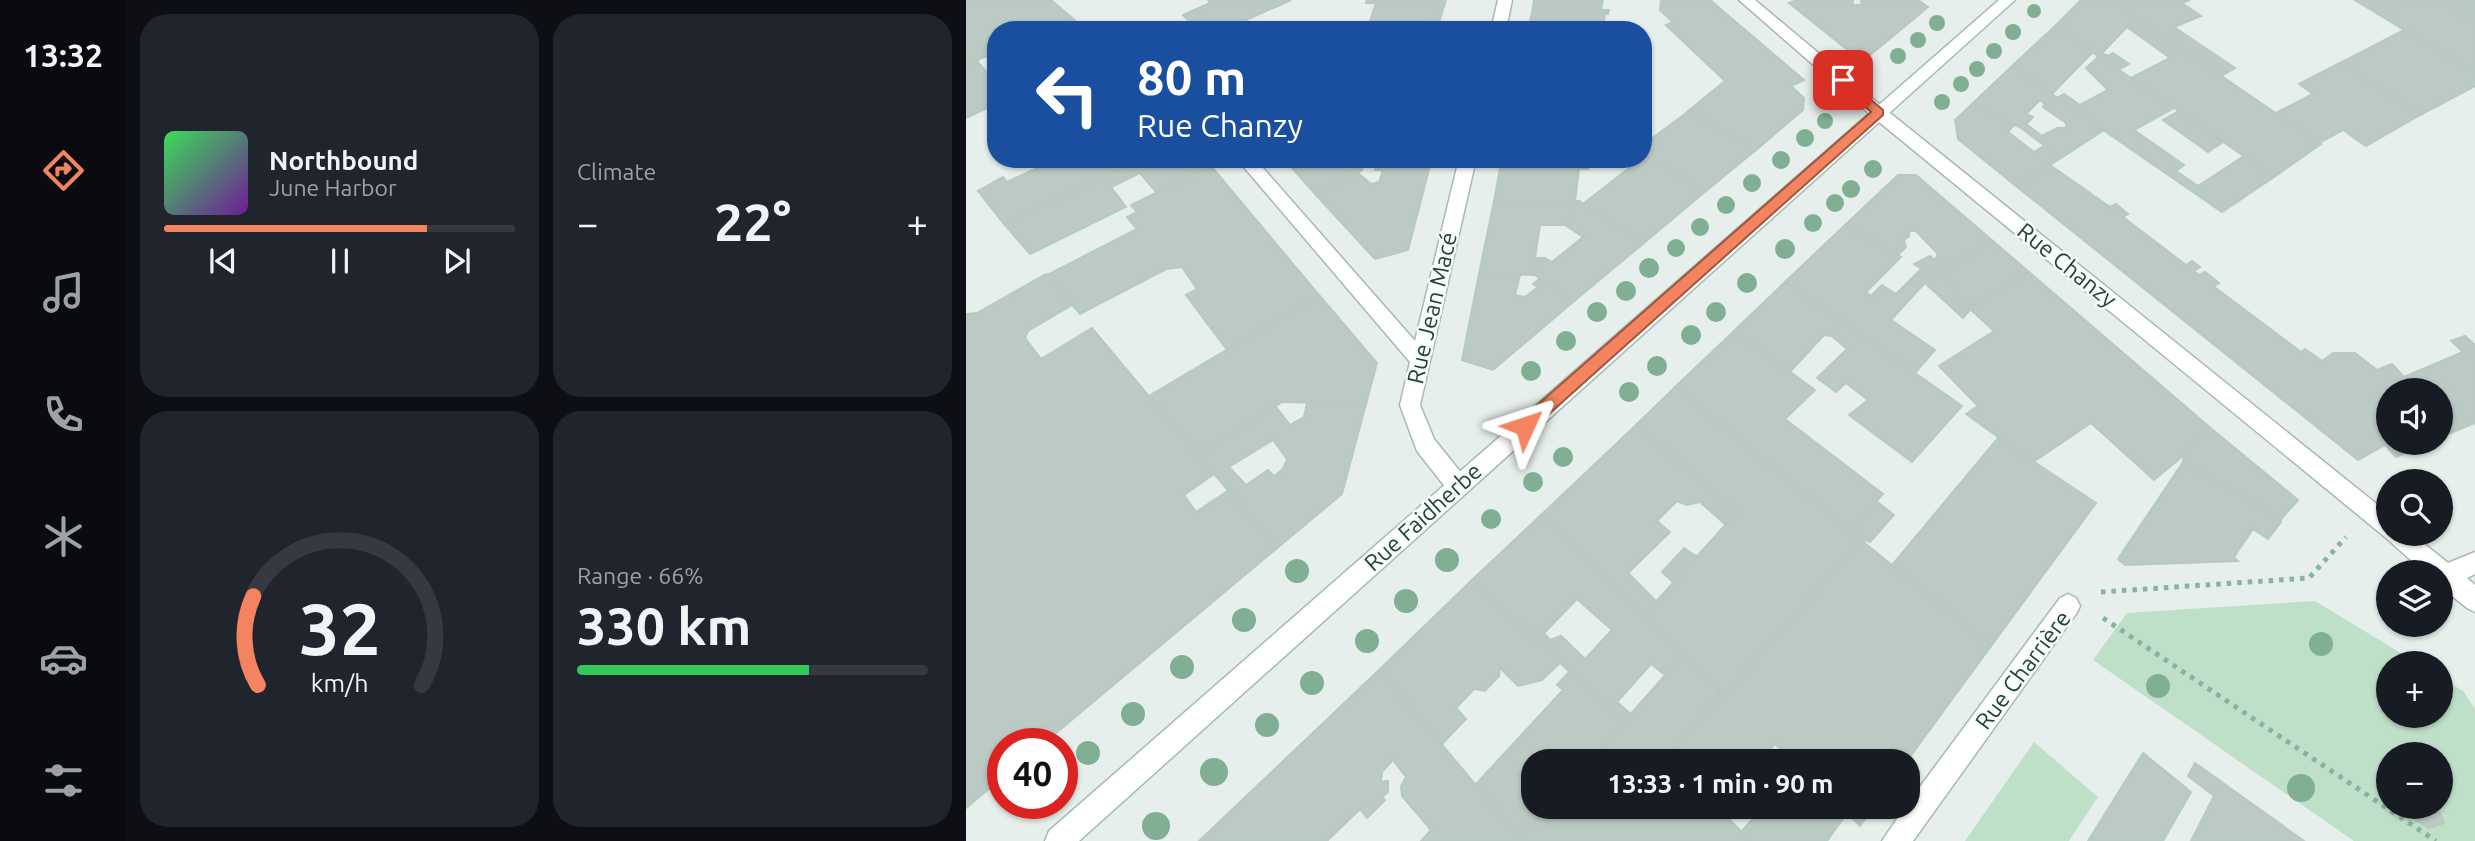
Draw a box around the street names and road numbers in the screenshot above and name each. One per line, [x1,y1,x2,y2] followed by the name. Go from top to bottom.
[2013,217,2122,312] street label: Rue Chanzy
[1402,230,1461,386] street label: Rue Jean Macé
[1359,458,1486,576] street label: Rue Faidherbe
[1970,606,2075,734] street label: Rue Charrière

